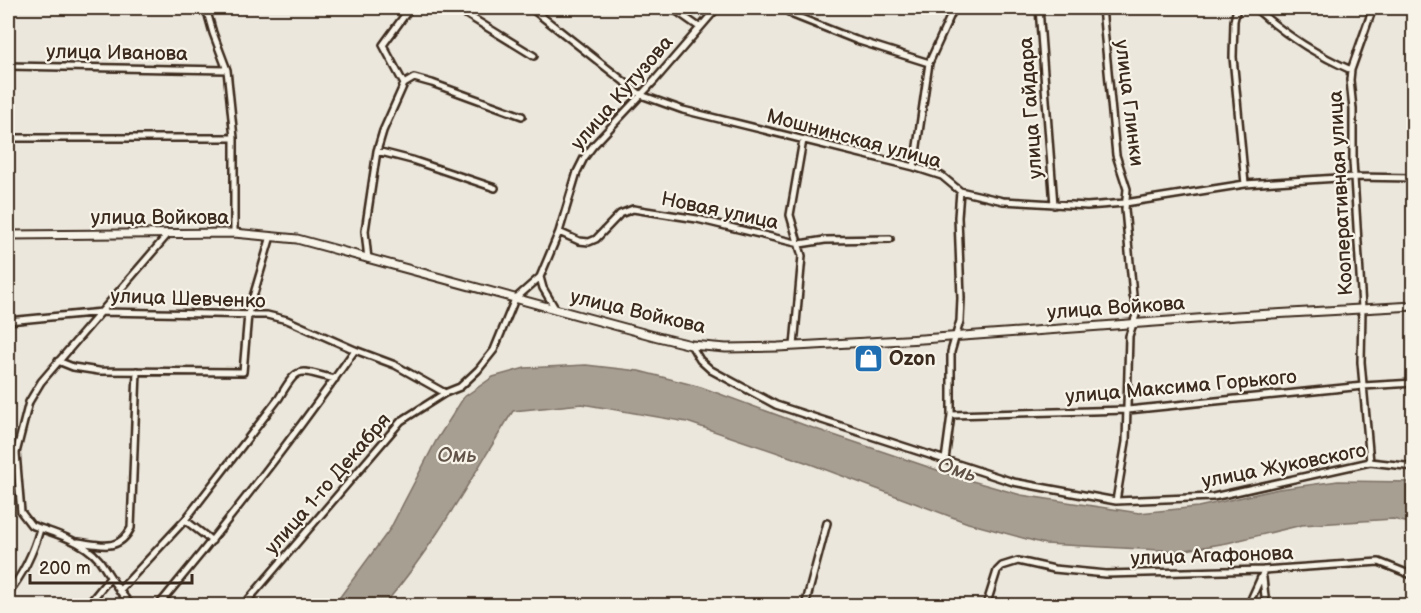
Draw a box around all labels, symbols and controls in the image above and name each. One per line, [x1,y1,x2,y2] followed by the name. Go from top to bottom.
[566,31,678,155] street label: улица Кутузова
[1014,36,1048,180] street label: улица Гайдара
[1109,38,1149,168] street label: улица Глинки
[46,40,188,66] street label: улица Иванова
[1324,90,1358,296] street label: Кооперативная улица
[764,104,944,174] street label: Мошнинская улица
[659,187,781,235] street label: Новая улица
[91,206,229,230] street label: улица Войкова
[110,284,266,314] street label: улица Шевченко
[568,285,708,339] street label: улица Войкова
[1046,291,1186,325] street label: улица Войкова
[852,343,884,375] shop icon: Ozon
[889,347,936,371] place label: Ozon
[1064,365,1298,409] street label: улица Максима Горького
[260,408,396,560] street label: улица 1-го Декабря
[1200,438,1368,494] street label: улица Жуковского
[437,443,477,468] water label: Омь
[934,452,980,488] water label: Омь
[1130,541,1294,571] street label: улица Агафонова
[30,547,192,585] scale bar
[39,558,91,579] text: 200 m

